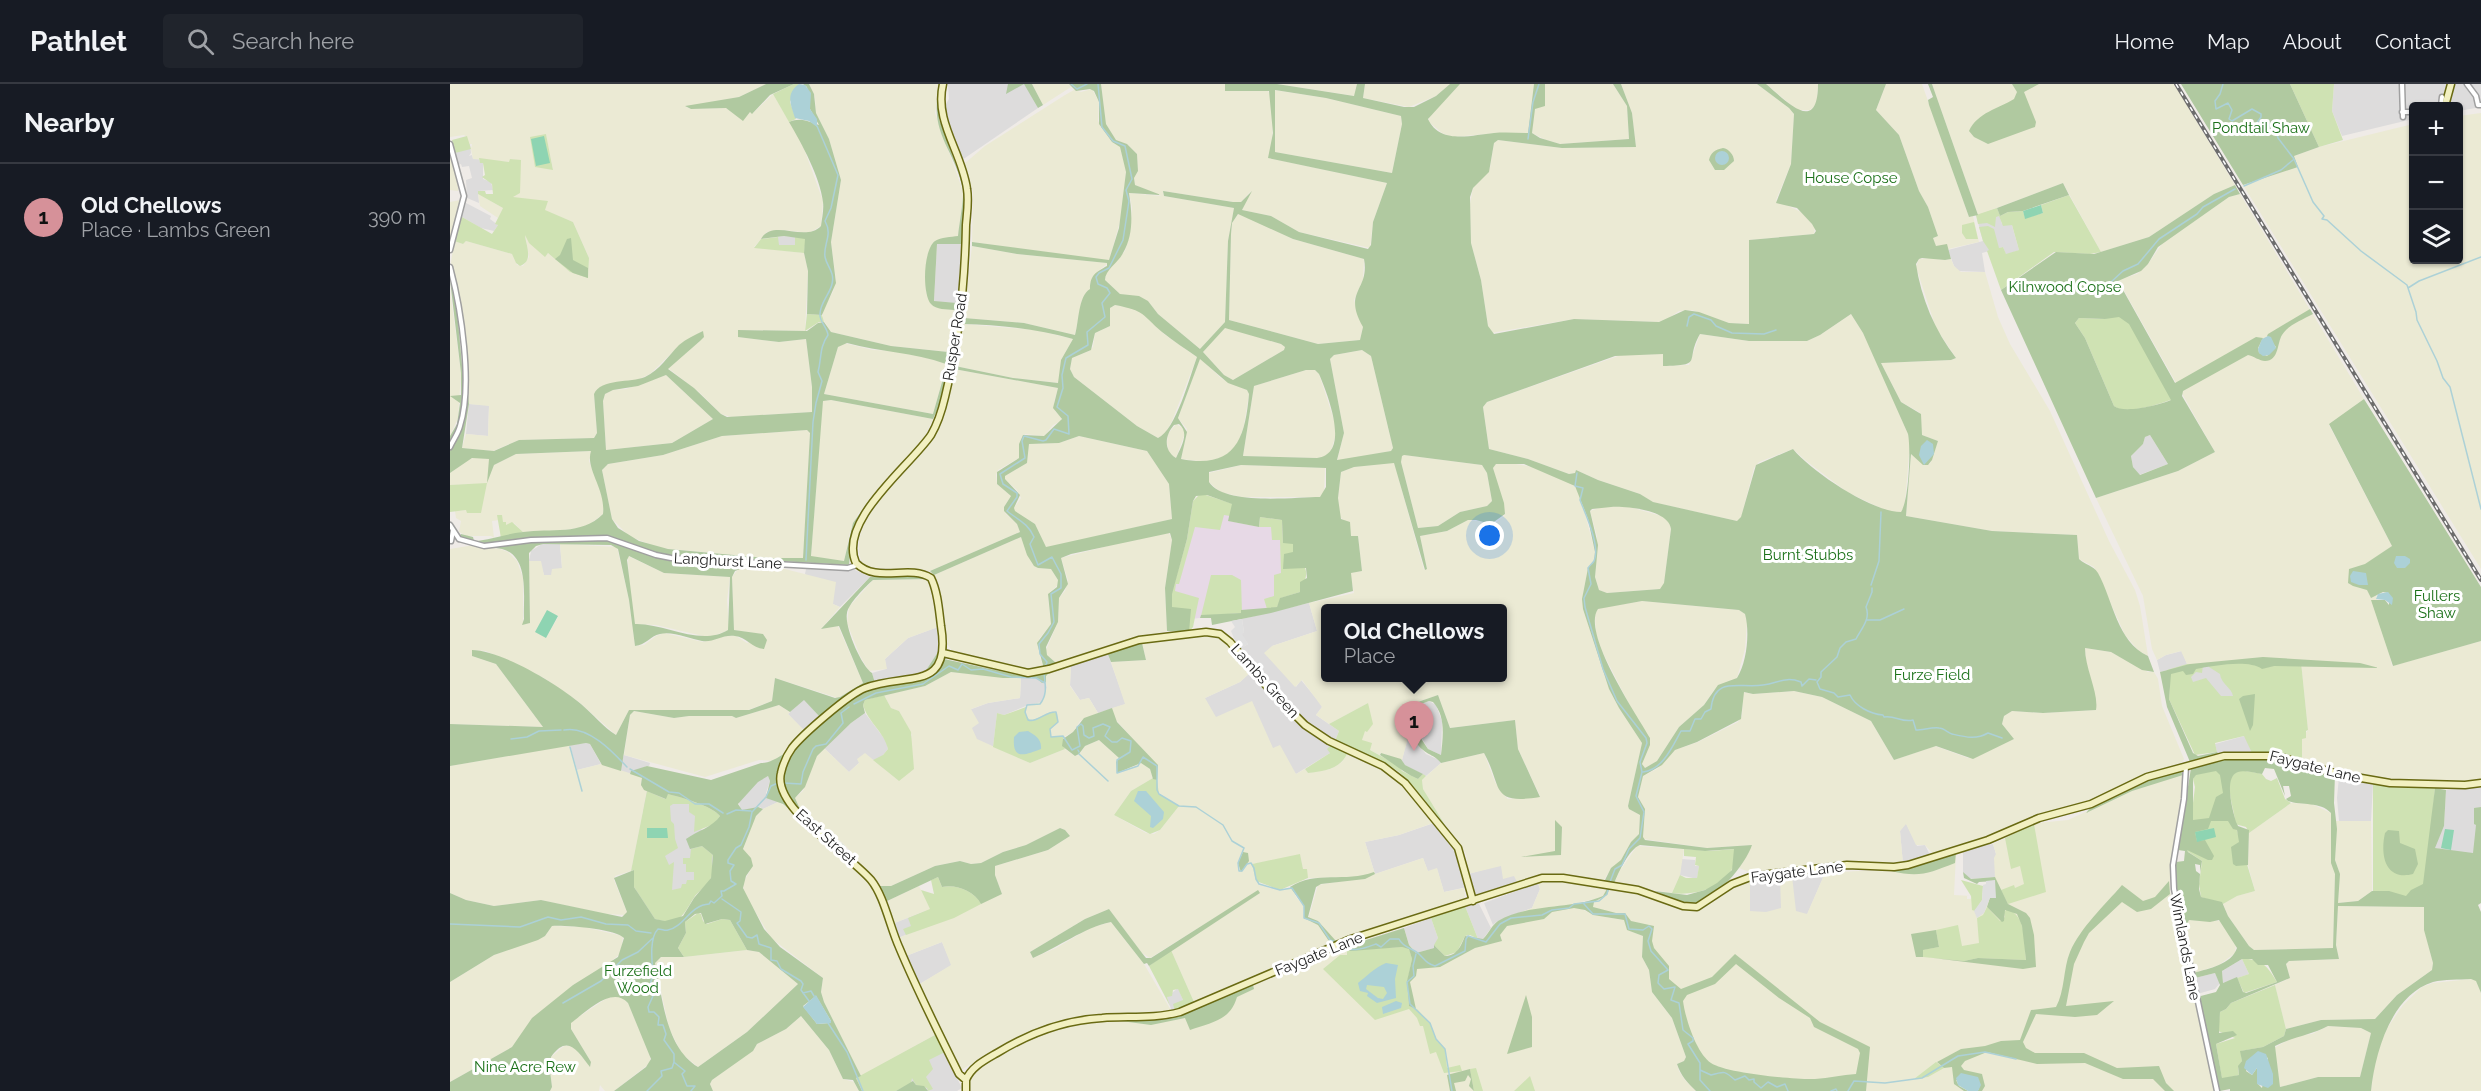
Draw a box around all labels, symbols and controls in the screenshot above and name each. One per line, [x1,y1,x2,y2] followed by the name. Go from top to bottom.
[163,14,583,68] search box
[30,25,127,58] text: Pathlet
[184,25,217,58] icon: search
[232,28,354,54] text: Search here
[2115,29,2174,54] text: Home
[2207,29,2250,54] text: Map
[2283,29,2342,54] text: About
[2375,29,2451,54] text: Contact
[2409,102,2463,264] map controls
[2409,102,2463,156] button: +
[24,108,114,138] text: Nearby
[2212,119,2310,137] park label: Pondtail Shaw
[2409,156,2463,210] button: −
[1804,169,1898,187] park label: House Copse
[81,192,222,218] text: Old Chellows
[39,205,48,229] text: 1
[368,205,426,229] text: 390 m
[2409,210,2463,264] button: layers
[81,218,271,242] text: Place · Lambs Green
[2008,278,2122,296] park label: Kilnwood Copse
[939,292,971,382] street label: Rusper Road
[1475,521,1504,550] your location
[1763,546,1853,564] park label: Burnt Stubbs
[673,549,783,573] street label: Langhurst Lane
[2414,587,2460,622] park label: Fullers Shaw
[1321,604,1507,682] popup
[1344,618,1484,644] text: Old Chellows
[1227,640,1303,722] street label: Lambs Green
[1344,644,1395,668] text: Place
[1894,666,1970,684] park label: Furze Field
[1394,702,1434,751] pin: 1
[2268,747,2362,787] street label: Faygate Lane
[792,805,860,869] street label: East Street
[1750,857,1844,887] street label: Faygate Lane
[2166,892,2204,1002] street label: Wimlands Lane
[1272,928,1366,980] street label: Faygate Lane
[604,962,672,997] park label: Furzefield Wood
[474,1058,576,1076] park label: Nine Acre Rew

